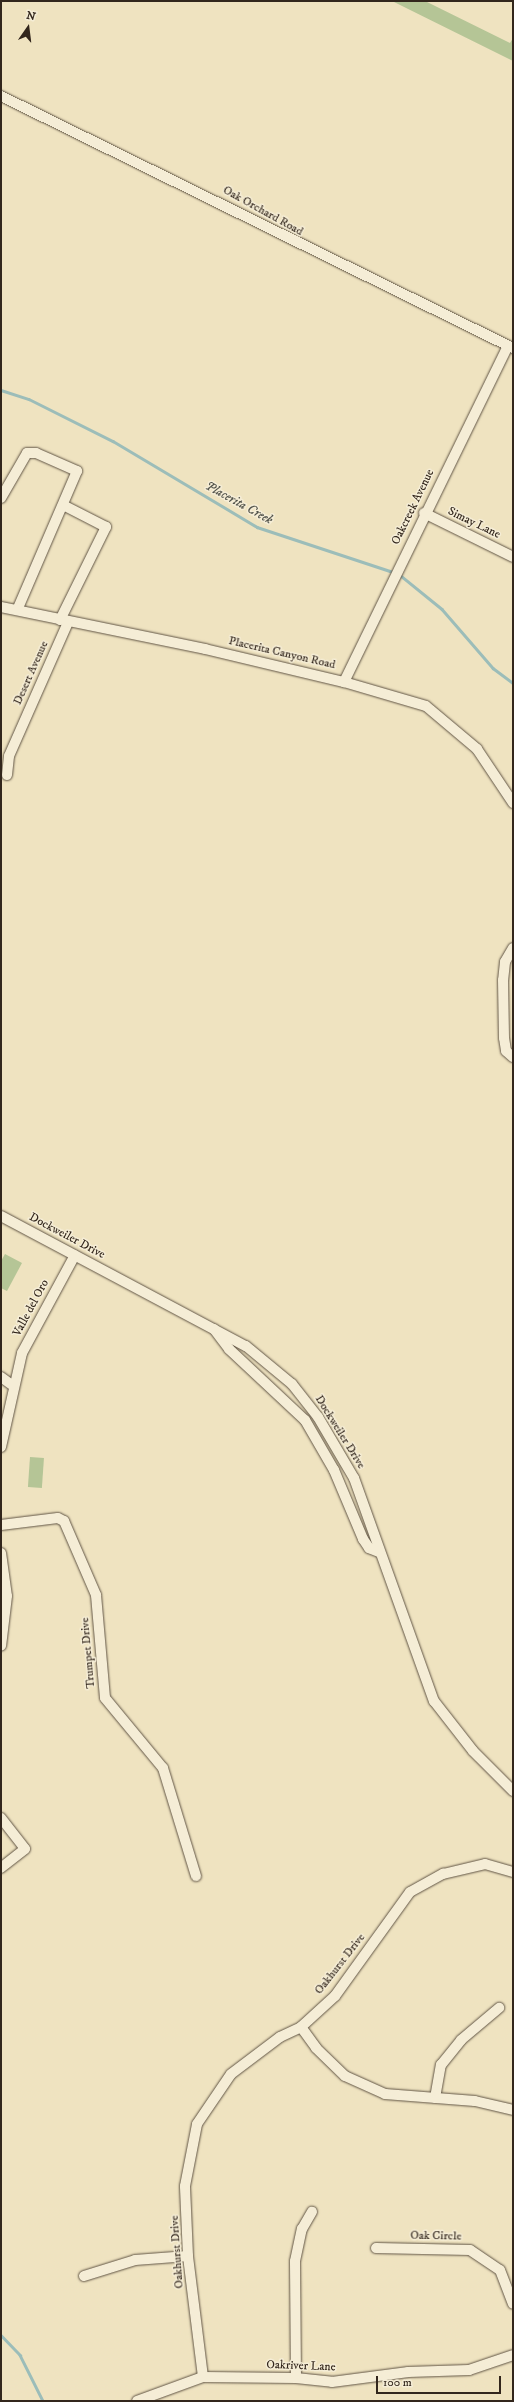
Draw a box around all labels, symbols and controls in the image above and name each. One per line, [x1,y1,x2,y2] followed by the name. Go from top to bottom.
[8,8,48,48] north arrow
[25,8,37,24] text: N
[220,183,306,239] street label: Oak Orchard Road
[389,467,437,547] street label: Oakcreek Avenue
[202,478,276,528] water label: Placerita Creek
[445,504,503,542] street label: Simay Lane
[227,634,337,672] street label: Placerita Canyon Road
[11,639,51,707] street label: Desert Avenue
[27,1210,107,1262] street label: Dockweiler Drive
[10,1277,52,1339] street label: Valle del Oro
[312,1393,368,1471] street label: Dockweiler Drive
[78,1617,98,1689] street label: Trumpet Drive
[312,1931,368,1997] street label: Oakhurst Drive
[167,2215,187,2289] street label: Oakhurst Drive
[410,2228,462,2244] street label: Oak Circle
[266,2358,336,2374] street label: Oakriver Lane
[378,2368,503,2394] scale bar
[383,2375,412,2390] text: 100 m

